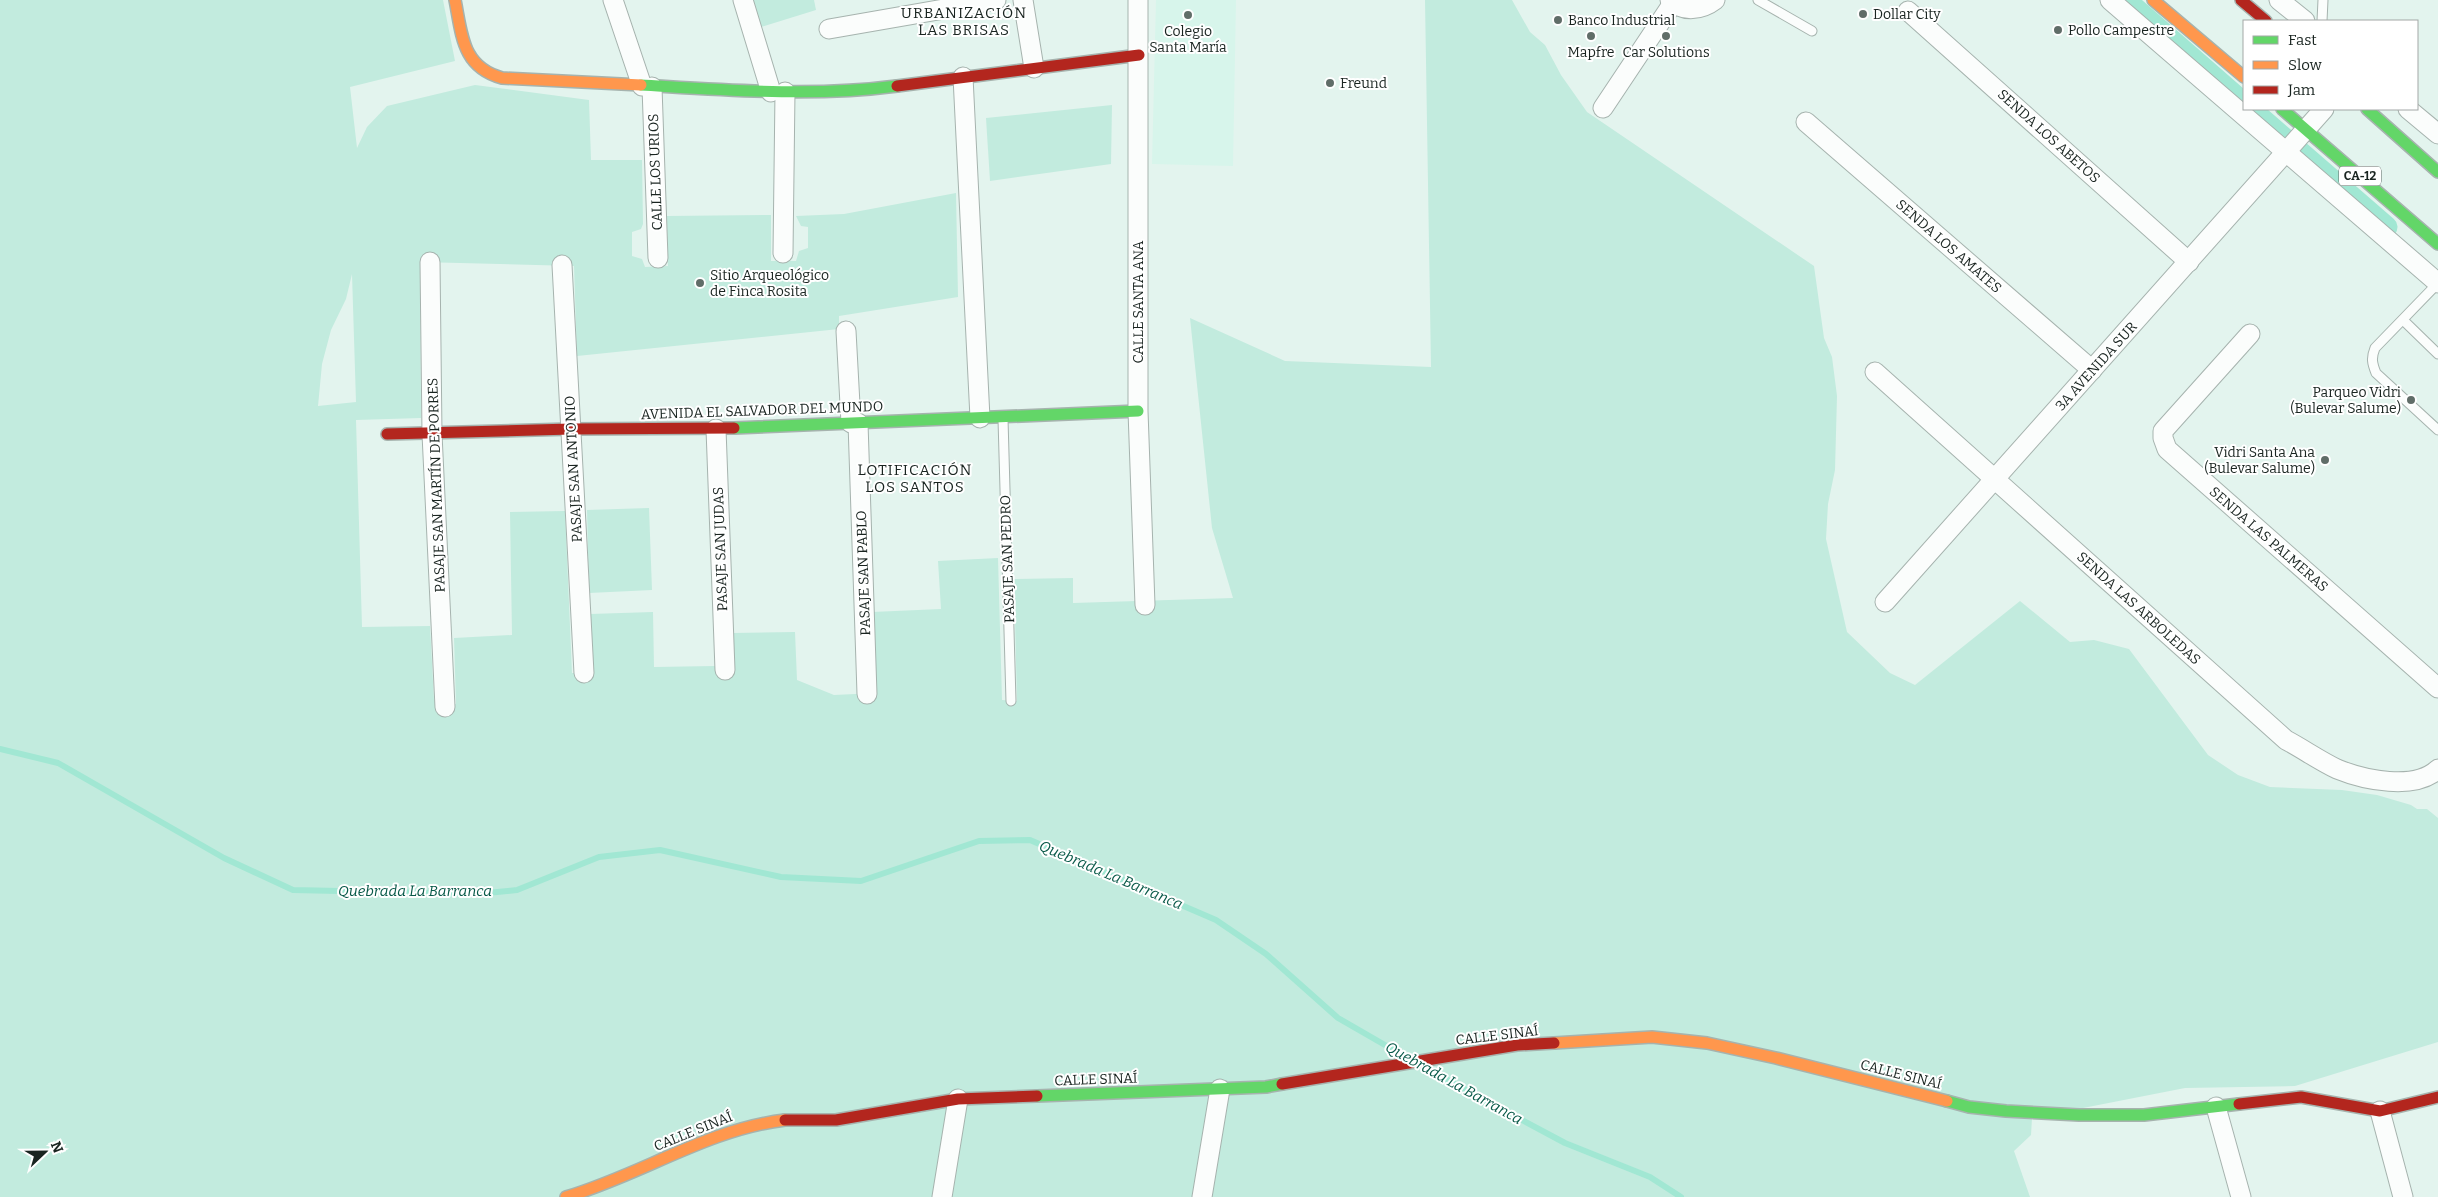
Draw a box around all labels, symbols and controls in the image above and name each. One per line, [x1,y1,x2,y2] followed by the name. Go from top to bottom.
[901,4,1027,39] district label: URBANIZACIÓN LAS BRISAS
[1873,6,1941,23] place label: Dollar City
[1857,8,1869,20] marker: Dollar City
[1182,9,1194,21] marker: Colegio Santa María
[1568,12,1675,29] place label: Banco Industrial
[1552,14,1564,26] marker: Banco Industrial
[2243,20,2418,110] legend
[2068,22,2174,39] place label: Pollo Campestre
[1149,23,1227,56] place label: Colegio Santa María
[2052,24,2064,36] marker: Pollo Campestre
[1585,30,1597,42] marker: Mapfre
[1660,30,1672,42] marker: Car Solutions
[2288,31,2317,49] text: Fast
[1568,44,1614,61] place label: Mapfre
[1622,44,1710,61] place label: Car Solutions
[2288,56,2323,74] text: Slow
[1340,75,1387,92] place label: Freund
[1324,77,1336,89] marker: Freund
[2287,81,2316,99] text: Jam
[1994,86,2103,187] street label: SENDA LOS ABETOS
[645,113,666,231] street label: CALLE LOS URIOS
[2339,167,2381,186] road number: CA-12
[1892,196,2005,297] street label: SENDA LOS AMATES
[1130,240,1147,364] street label: CALLE SANTA ANA
[710,267,829,300] place label: Sitio Arqueológico de Finca Rosita
[694,277,706,289] marker: Sitio Arqueológico de Finca Rosita
[2052,319,2141,414] street label: 3A AVENIDA SUR
[423,377,449,593] street label: PASAJE SAN MARTÍN DE PORRES
[2290,384,2401,417] place label: Parqueo Vidri (Bulevar Salume)
[2405,394,2417,406] marker: Parqueo Vidri (Bulevar Salume)
[561,395,586,543] street label: PASAJE SAN ANTONIO
[641,398,883,423] street label: AVENIDA EL SALVADOR DEL MUNDO
[2204,444,2315,477] place label: Vidri Santa Ana (Bulevar Salume)
[2319,454,2331,466] marker: Vidri Santa Ana (Bulevar Salume)
[858,461,972,496] district label: LOTIFICACIÓN LOS SANTOS
[2206,483,2331,596] street label: SENDA LAS PALMERAS
[710,486,731,612] street label: PASAJE SAN JUDAS
[997,495,1018,623] street label: PASAJE SAN PEDRO
[853,510,874,636] street label: PASAJE SAN PABLO
[2073,548,2204,668] street label: SENDA LAS ARBOLEDAS
[1037,837,1185,913] water label: Quebrada La Barranca
[338,882,492,900] water label: Quebrada La Barranca
[1455,1021,1539,1049] street label: CALLE SINAÍ
[1382,1038,1526,1128] water label: Quebrada La Barranca
[1858,1055,1944,1093] street label: CALLE SINAÍ
[1054,1069,1138,1089] street label: CALLE SINAÍ
[651,1107,735,1155] street label: CALLE SINAÍ
[20,1127,70,1177] north arrow
[47,1139,67,1156] text: N

